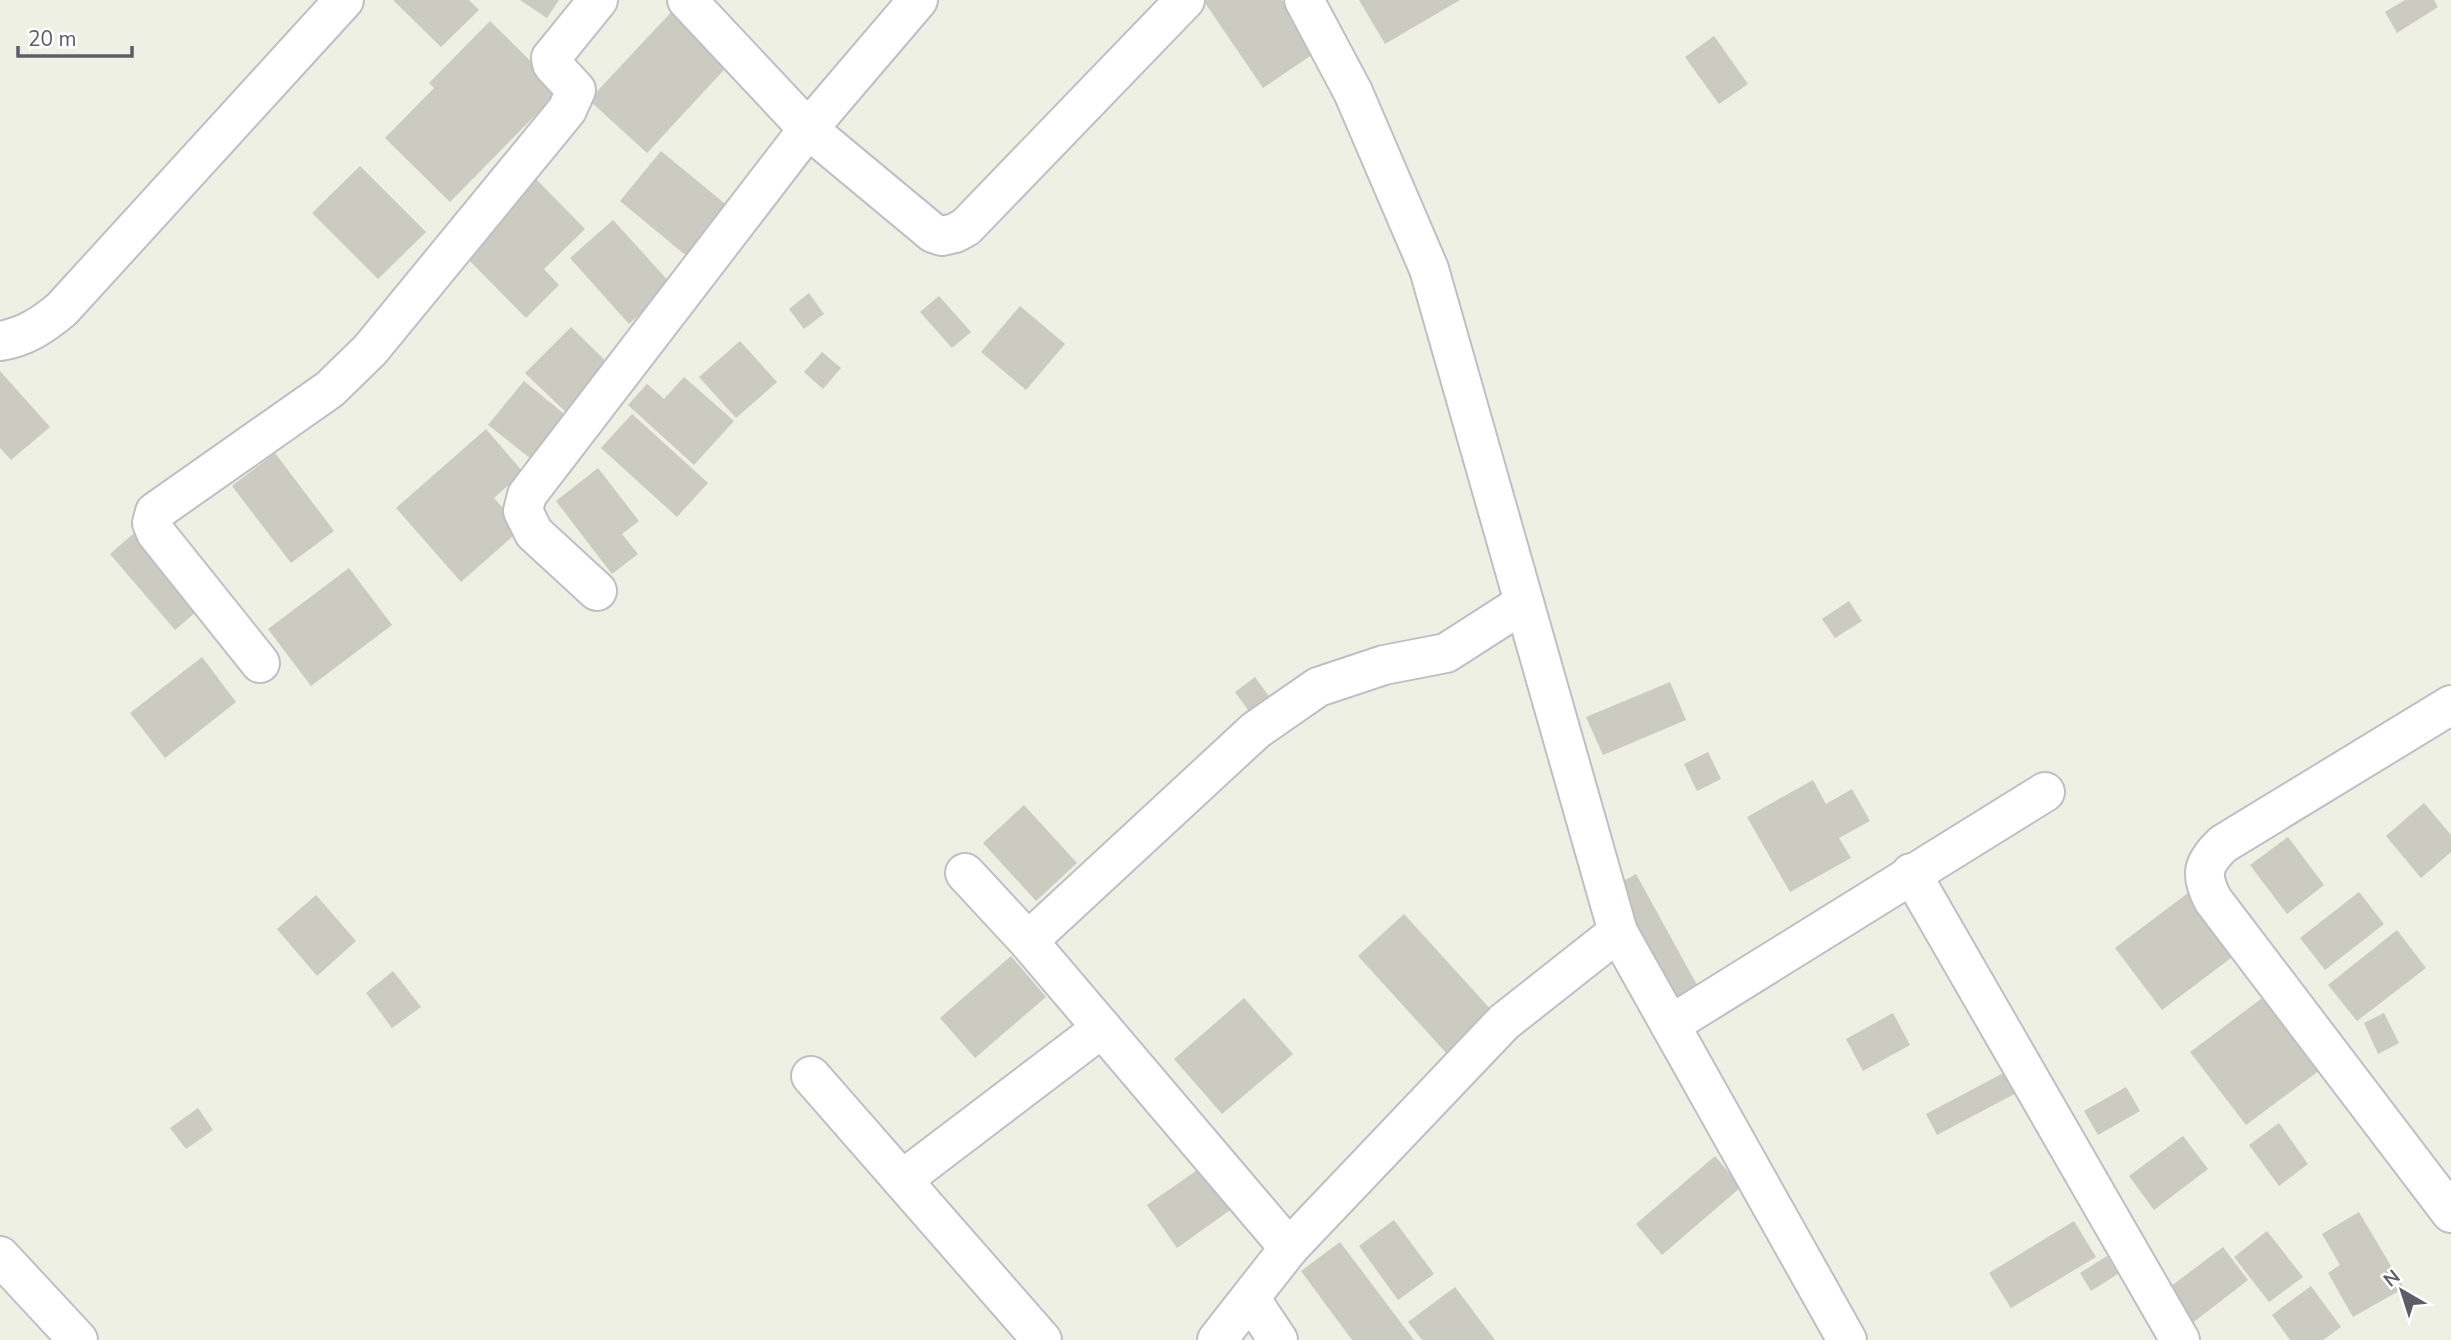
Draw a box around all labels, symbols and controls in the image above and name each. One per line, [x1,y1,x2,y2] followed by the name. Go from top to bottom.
[18,14,131,58] scale bar
[28,25,77,53] text: 20 m
[2367,1256,2437,1326] north arrow
[2378,1264,2406,1293] text: N

